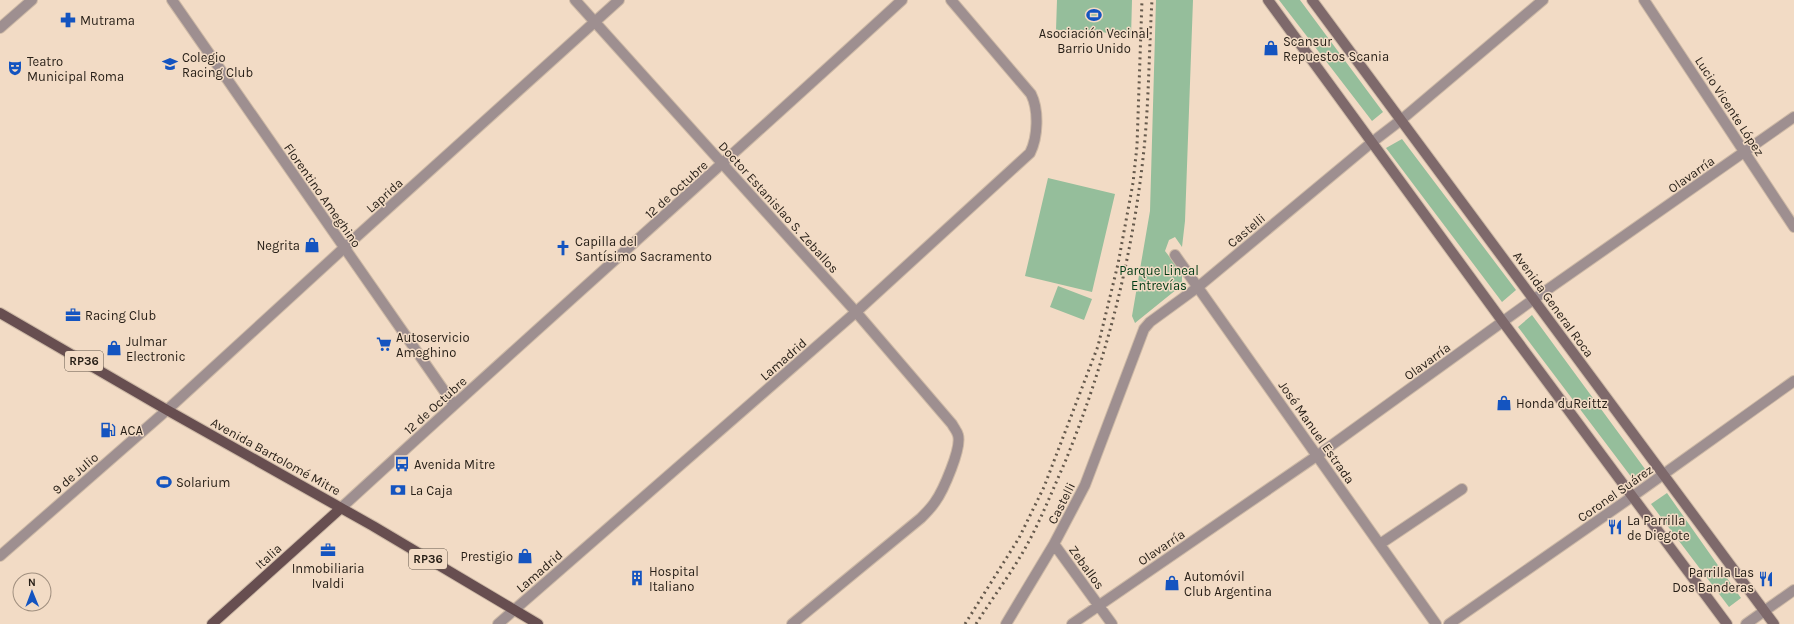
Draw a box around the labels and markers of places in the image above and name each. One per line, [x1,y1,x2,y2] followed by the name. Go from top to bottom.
[1085,6,1103,24] sports icon: Asociación Vecinal Barrio Unido
[59,11,77,29] pharmacy icon: Mutrama
[80,13,135,28] place label: Mutrama
[1039,26,1149,56] place label: Asociación Vecinal Barrio Unido
[1283,34,1389,64] place label: Scansur Repuestos Scania
[1262,39,1280,57] shop icon: Scansur Repuestos Scania
[182,50,253,80] place label: Colegio Racing Club
[27,54,124,84] place label: Teatro Municipal Roma
[161,55,179,73] school or university icon: Colegio Racing Club
[6,59,24,77] theatre icon: Teatro Municipal Roma
[575,234,712,264] place label: Capilla del Santísimo Sacramento
[303,236,321,254] shop icon: Negrita
[256,238,300,253] place label: Negrita
[554,239,572,257] church icon: Capilla del Santísimo Sacramento
[64,306,82,324] office icon: Racing Club
[85,308,156,323] place label: Racing Club
[396,330,470,360] place label: Autoservicio Ameghino
[126,334,185,364] place label: Julmar Electronic
[375,335,393,353] supermarket icon: Autoservicio Ameghino
[105,339,123,357] shop icon: Julmar Electronic
[1495,394,1513,412] shop icon: Honda duReittz
[1516,396,1608,411] place label: Honda duReittz
[99,421,117,439] fuel station icon: ACA
[120,423,143,438] place label: ACA
[393,455,411,473] bus stop icon: Avenida Mitre
[414,457,496,472] place label: Avenida Mitre
[155,473,173,491] sports icon: Solarium
[176,475,230,490] place label: Solarium
[389,481,407,499] bank icon: La Caja
[410,483,453,498] place label: La Caja
[1627,513,1690,543] place label: La Parrilla de Diegote
[1606,518,1624,536] restaurant icon: La Parrilla de Diegote
[319,541,337,559] office icon: Inmobiliaria Ivaldi
[516,547,534,565] shop icon: Prestigio
[461,549,513,564] place label: Prestigio
[292,561,364,591] place label: Inmobiliaria Ivaldi
[649,564,699,594] place label: Hospital Italiano
[1672,565,1754,595] place label: Parrilla Las Dos Banderas
[628,569,646,587] building icon: Hospital Italiano
[1184,569,1272,599] place label: Automóvil Club Argentina
[1757,570,1775,588] restaurant icon: Parrilla Las Dos Banderas
[1163,574,1181,592] shop icon: Automóvil Club Argentina

